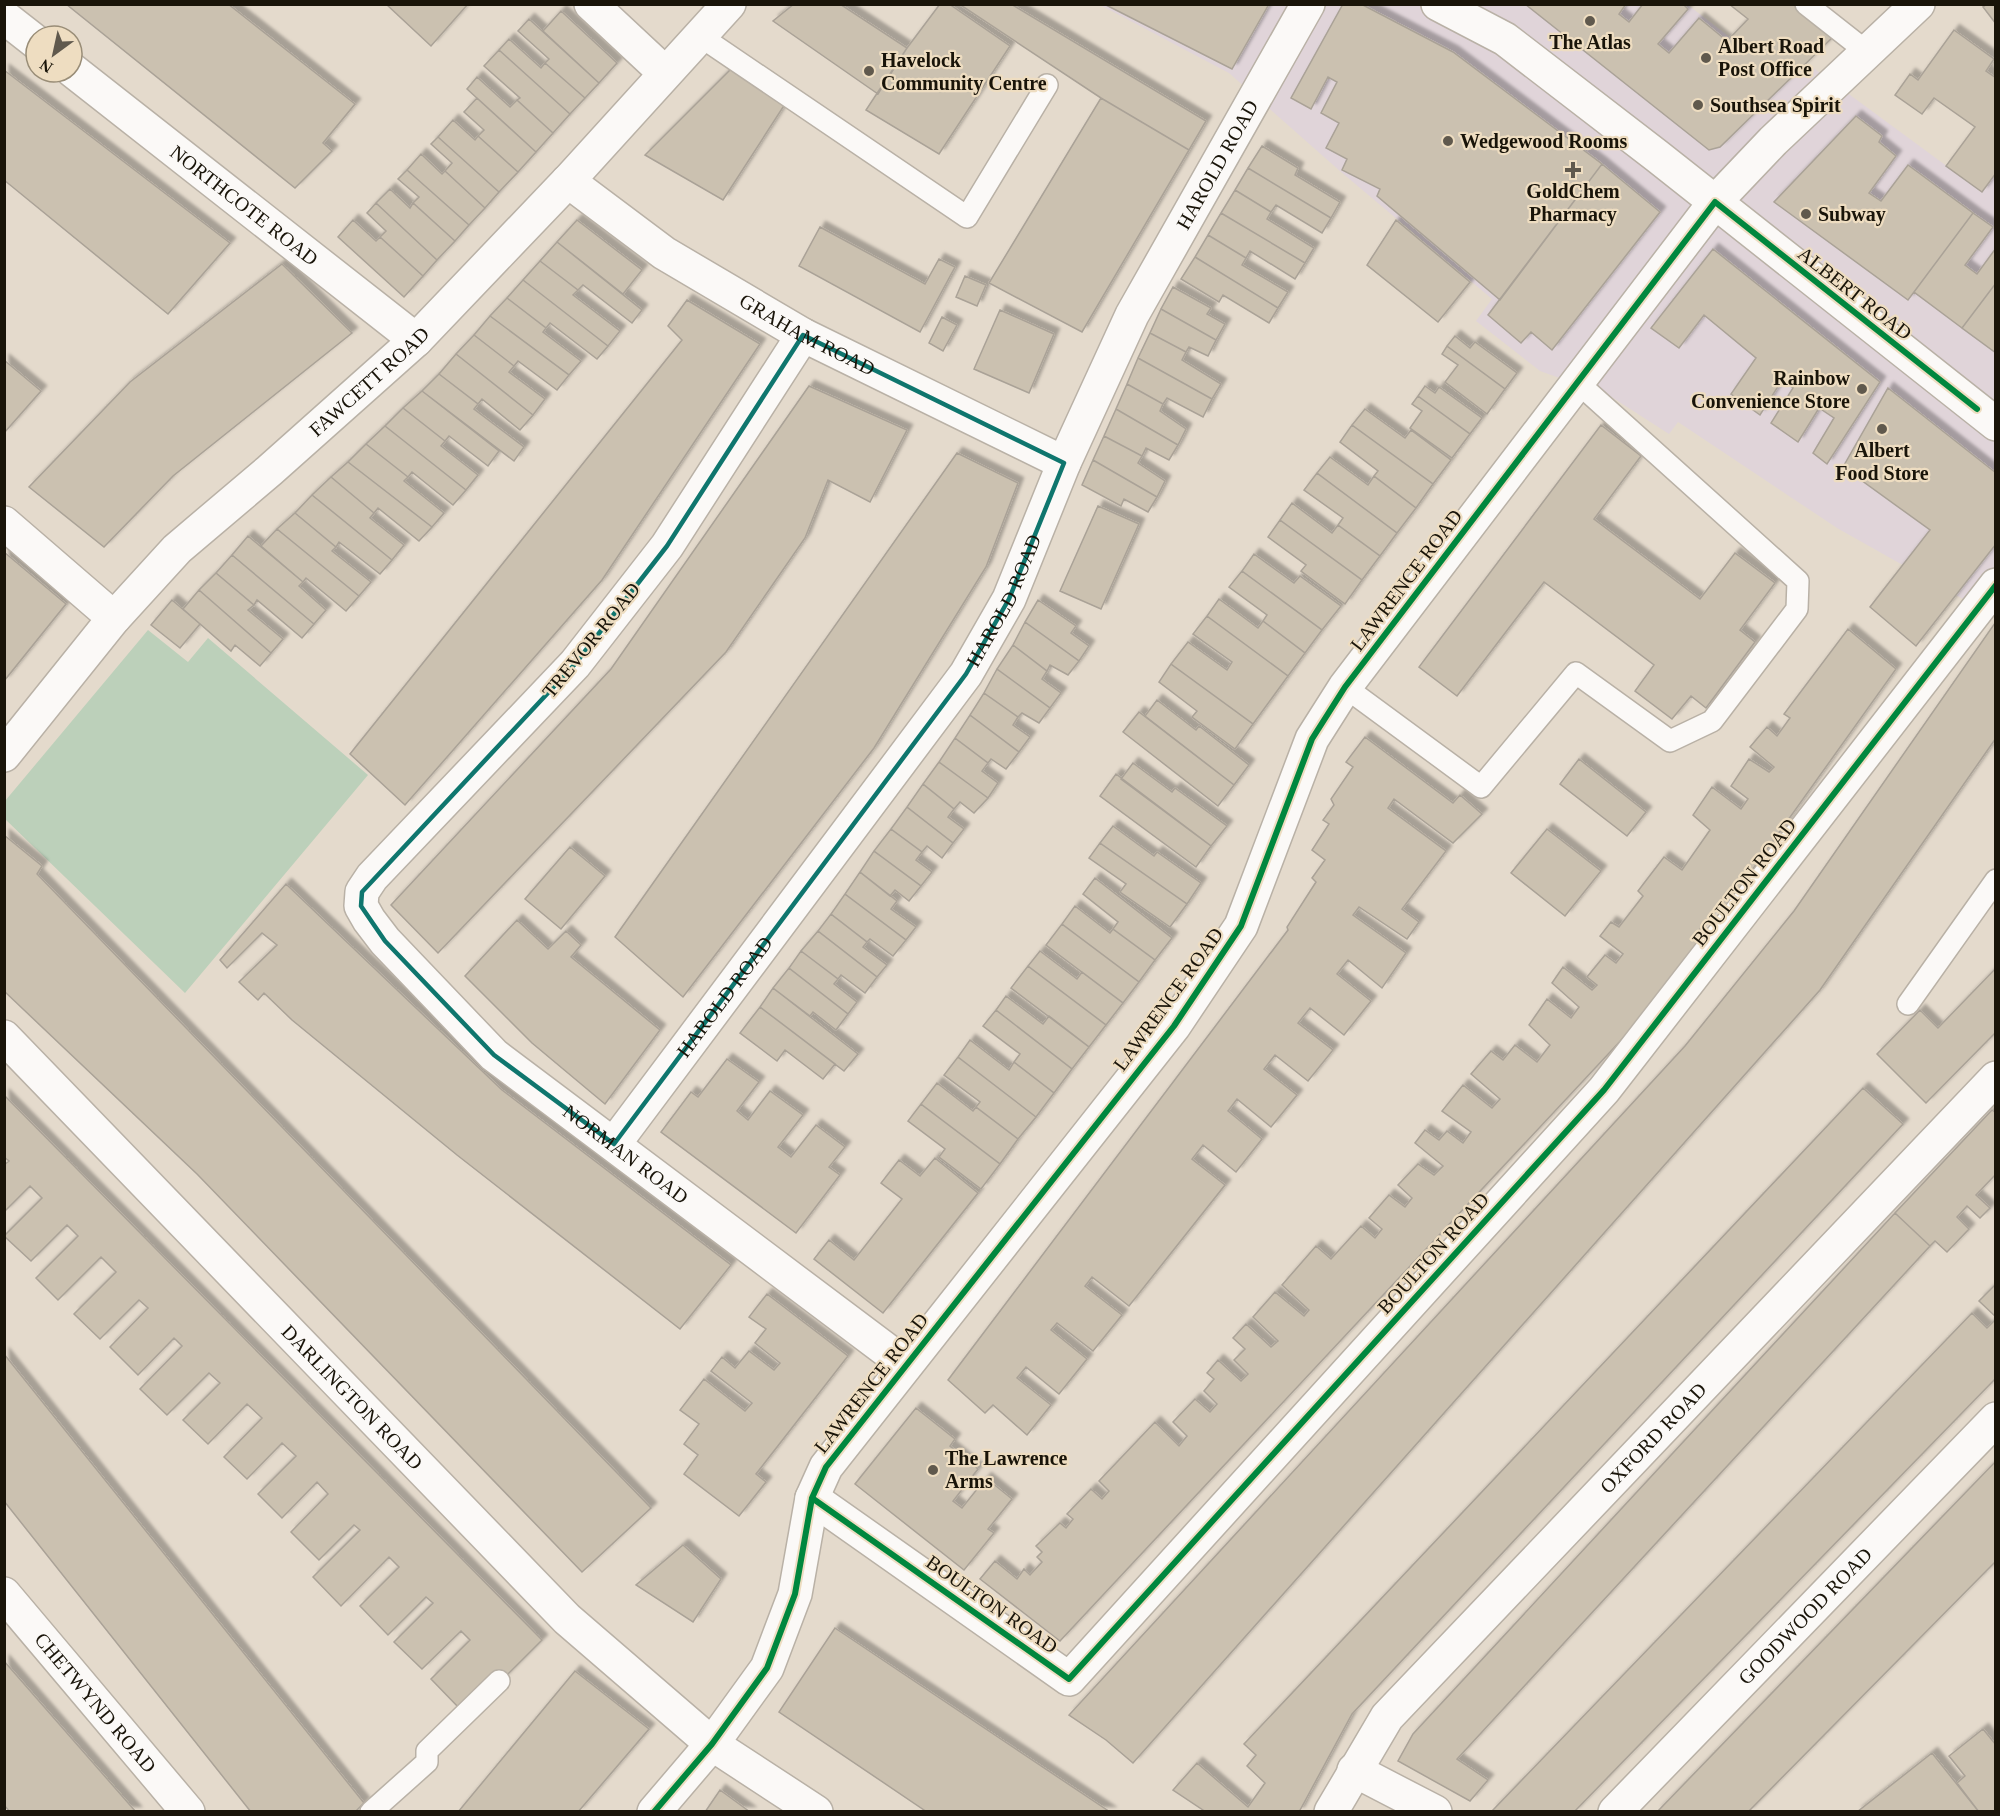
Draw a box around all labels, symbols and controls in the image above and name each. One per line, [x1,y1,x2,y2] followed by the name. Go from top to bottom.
[1583,14,1597,28] marker: The Atlas
[24,24,84,84] north arrow
[1549,31,1631,53] place label: The Atlas
[1718,35,1824,80] place label: Albert Road Post Office
[881,49,1047,95] place label: Havelock Community Centre
[1699,51,1713,65] marker: Albert Road Post Office
[36,56,56,76] text: N
[862,64,876,78] marker: Havelock Community Centre
[1710,94,1841,117] place label: Southsea Spirit
[1172,96,1262,233] street label: HAROLD ROAD
[1691,98,1705,112] marker: Southsea Spirit
[1460,130,1627,153] place label: Wedgewood Rooms
[1441,134,1455,148] marker: Wedgewood Rooms
[166,140,323,270] street label: NORTHCOTE ROAD
[1566,163,1580,177] marker: GoldChem Pharmacy
[1526,180,1620,226] place label: GoldChem Pharmacy
[1818,203,1886,226] place label: Subway
[1799,207,1813,221] marker: Subway
[1794,242,1916,344] street label: ALBERT ROAD
[736,289,879,380] street label: GRAHAM ROAD
[305,322,433,441] street label: FAWCETT ROAD
[1691,367,1851,412] place label: Rainbow Convenience Store
[1855,382,1869,396] marker: Rainbow Convenience Store
[1875,422,1889,436] marker: Albert Food Store
[1835,439,1929,484] place label: Albert Food Store
[1346,505,1466,655] street label: LAWRENCE ROAD
[962,531,1045,671] street label: HAROLD ROAD
[538,578,644,702] street label: TREVOR ROAD
[1688,814,1800,950] street label: BOULTON ROAD
[1109,923,1227,1075] street label: LAWRENCE ROAD
[672,932,777,1061] street label: HAROLD ROAD
[559,1100,693,1208] street label: NORMAN ROAD
[1373,1188,1493,1318] street label: BOULTON ROAD
[810,1309,932,1457] street label: LAWRENCE ROAD
[278,1320,427,1474] street label: DARLINGTON ROAD
[1595,1378,1711,1497] street label: OXFORD ROAD
[945,1447,1068,1492] place label: The Lawrence Arms
[926,1463,940,1477] marker: The Lawrence Arms
[1734,1543,1876,1689] street label: GOODWOOD ROAD
[922,1551,1062,1657] street label: BOULTON ROAD
[30,1628,161,1777] street label: CHETWYND ROAD

